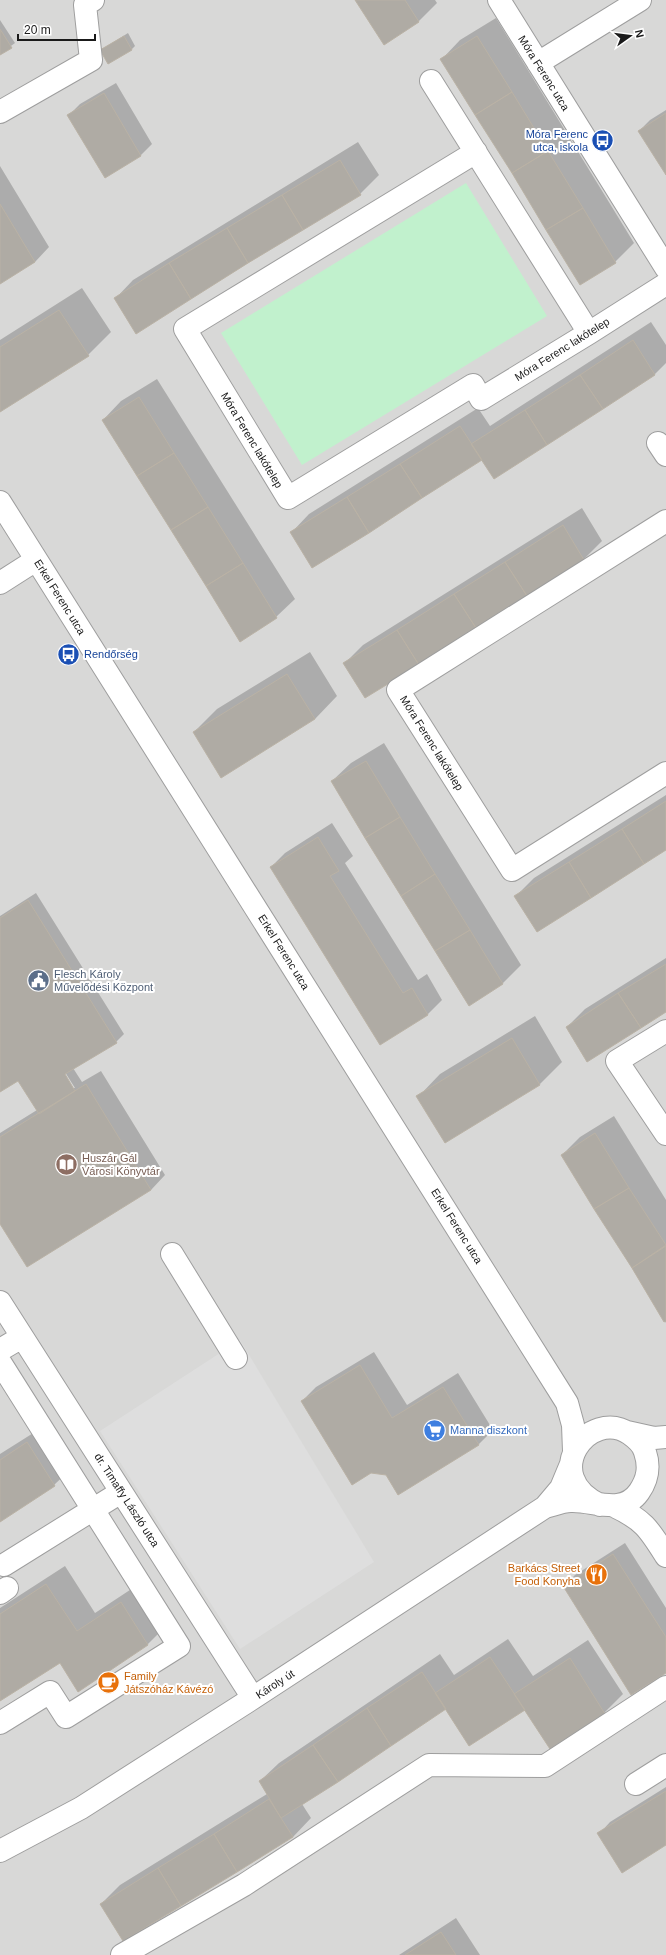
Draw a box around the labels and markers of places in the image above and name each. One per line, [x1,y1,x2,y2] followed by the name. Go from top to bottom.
[590,127,616,153] bus stop icon: Móra Ferenc utca, iskola
[526,128,589,153] place label: Móra Ferenc utca, iskola
[55,641,81,667] bus stop icon: Rendőrség
[84,648,138,660] place label: Rendőrség
[26,967,52,993] public building icon: Flesch Károly Művelődési Központ
[54,968,153,993] place label: Flesch Károly Művelődési Központ
[54,1151,80,1177] library icon: Huszár Gál Városi Könyvtár
[82,1152,160,1177] place label: Huszár Gál Városi Könyvtár
[422,1417,448,1443] supermarket icon: Manna diszkont
[450,1424,527,1436] place label: Manna diszkont
[583,1561,609,1587] restaurant icon: Barkács Street Food Konyha
[508,1562,581,1587] place label: Barkács Street Food Konyha
[95,1669,121,1695] cafe icon: Family Játszóház Kávézó
[124,1670,213,1695] place label: Family Játszóház Kávézó

